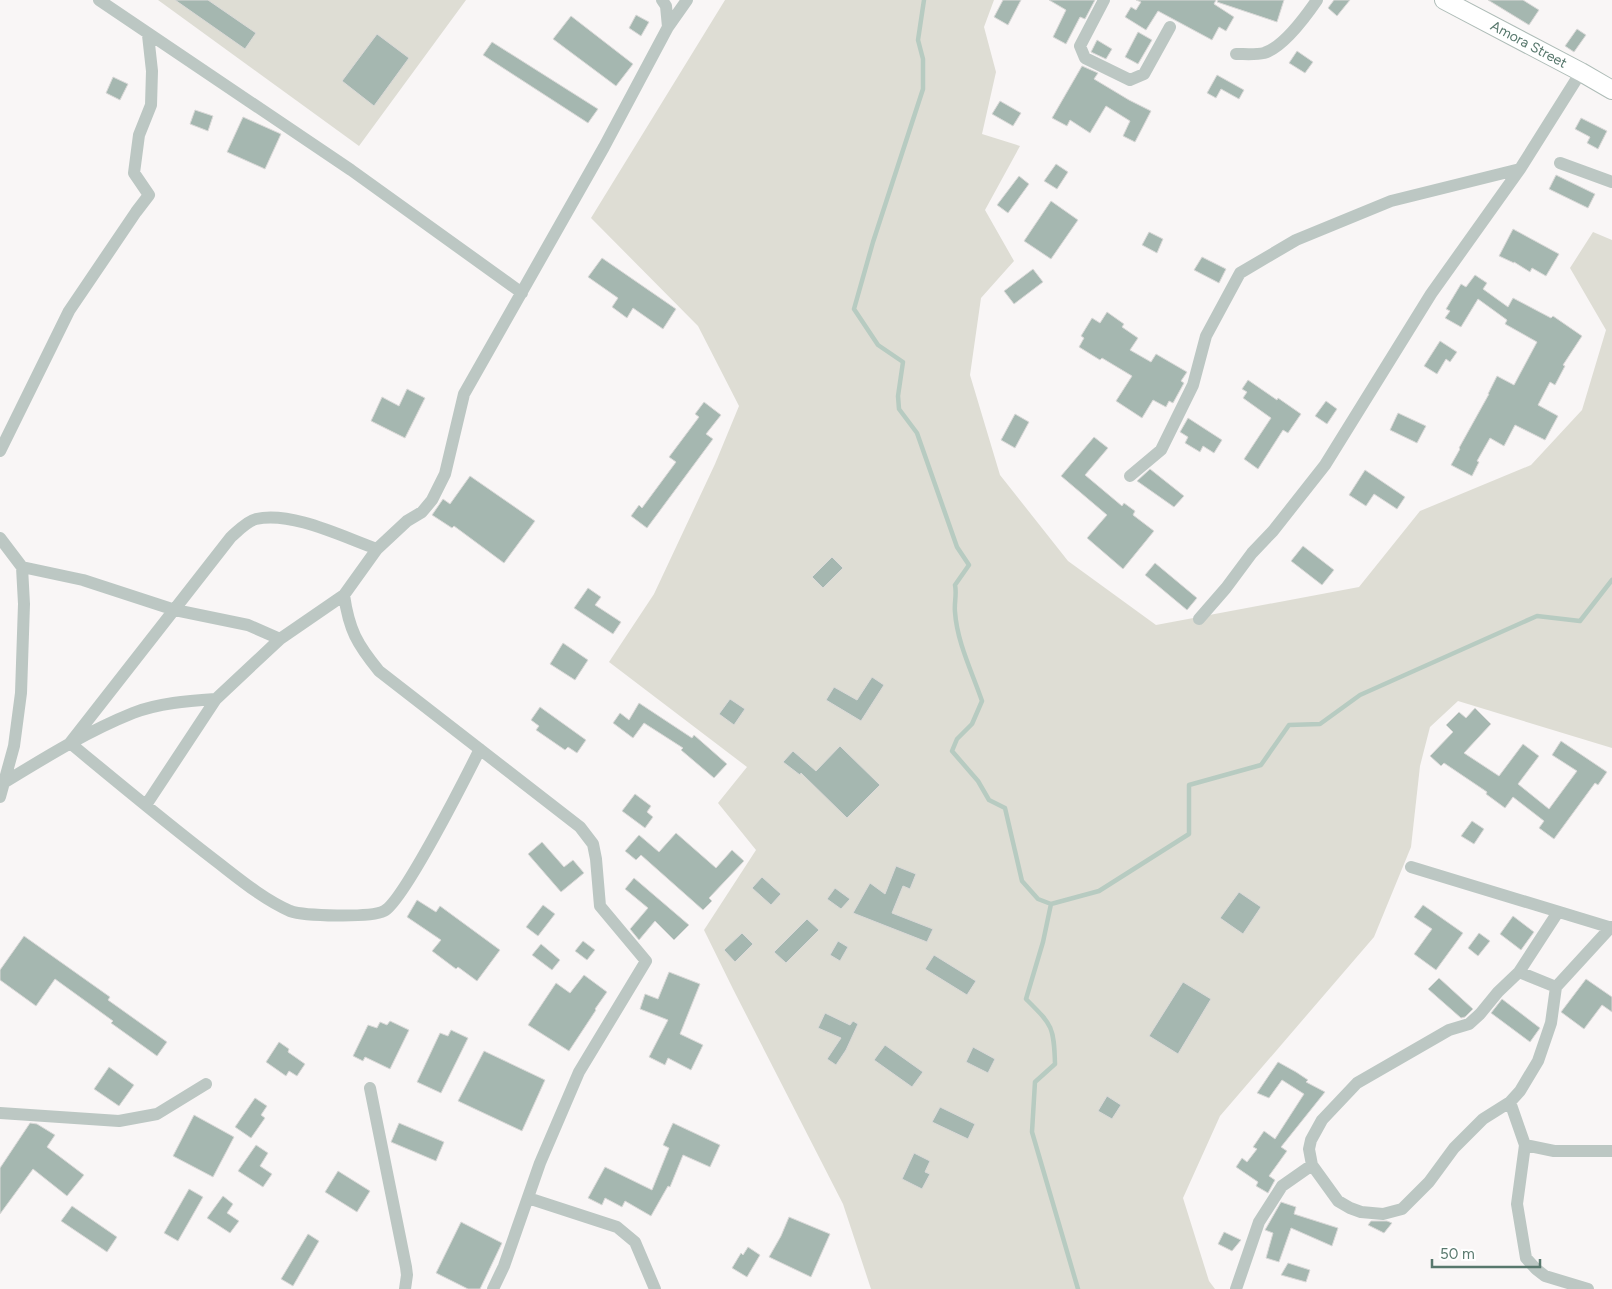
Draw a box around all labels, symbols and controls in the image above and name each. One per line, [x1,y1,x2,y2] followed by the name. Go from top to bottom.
[1488,17,1570,72] street label: Amora Street
[1432,1236,1540,1268] scale bar
[1440,1245,1475,1263] text: 50 m

